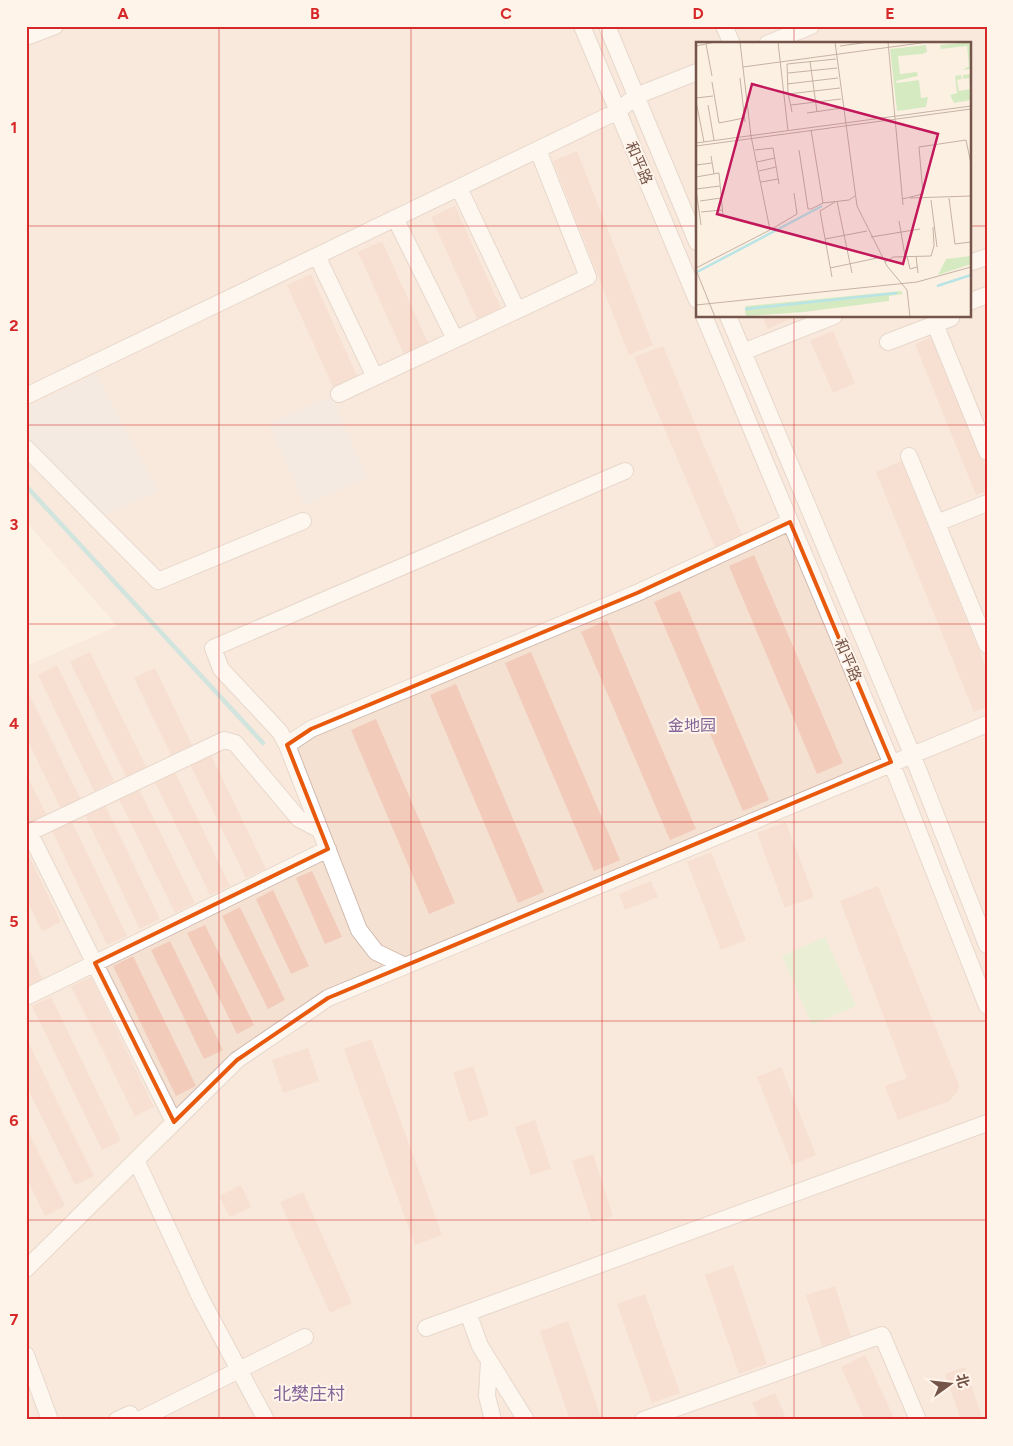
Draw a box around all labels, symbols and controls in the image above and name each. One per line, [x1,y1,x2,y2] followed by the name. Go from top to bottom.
[117,4,129,23] text: A
[310,4,320,23] text: B
[500,4,512,23] text: C
[692,4,704,23] text: D
[885,4,895,23] text: E
[696,42,970,318] inset map
[11,118,17,137] text: 1
[622,139,656,187] street label: 和平路
[9,316,19,335] text: 2
[10,515,19,534] text: 3
[831,636,865,684] street label: 和平路
[9,714,19,733] text: 4
[668,716,716,735] district label: 金地园
[9,912,19,931] text: 5
[9,1111,19,1130] text: 6
[10,1310,19,1329] text: 7
[926,1358,976,1408] north arrow
[952,1372,972,1390] text: 北
[273,1383,345,1405] district label: 北樊庄村

